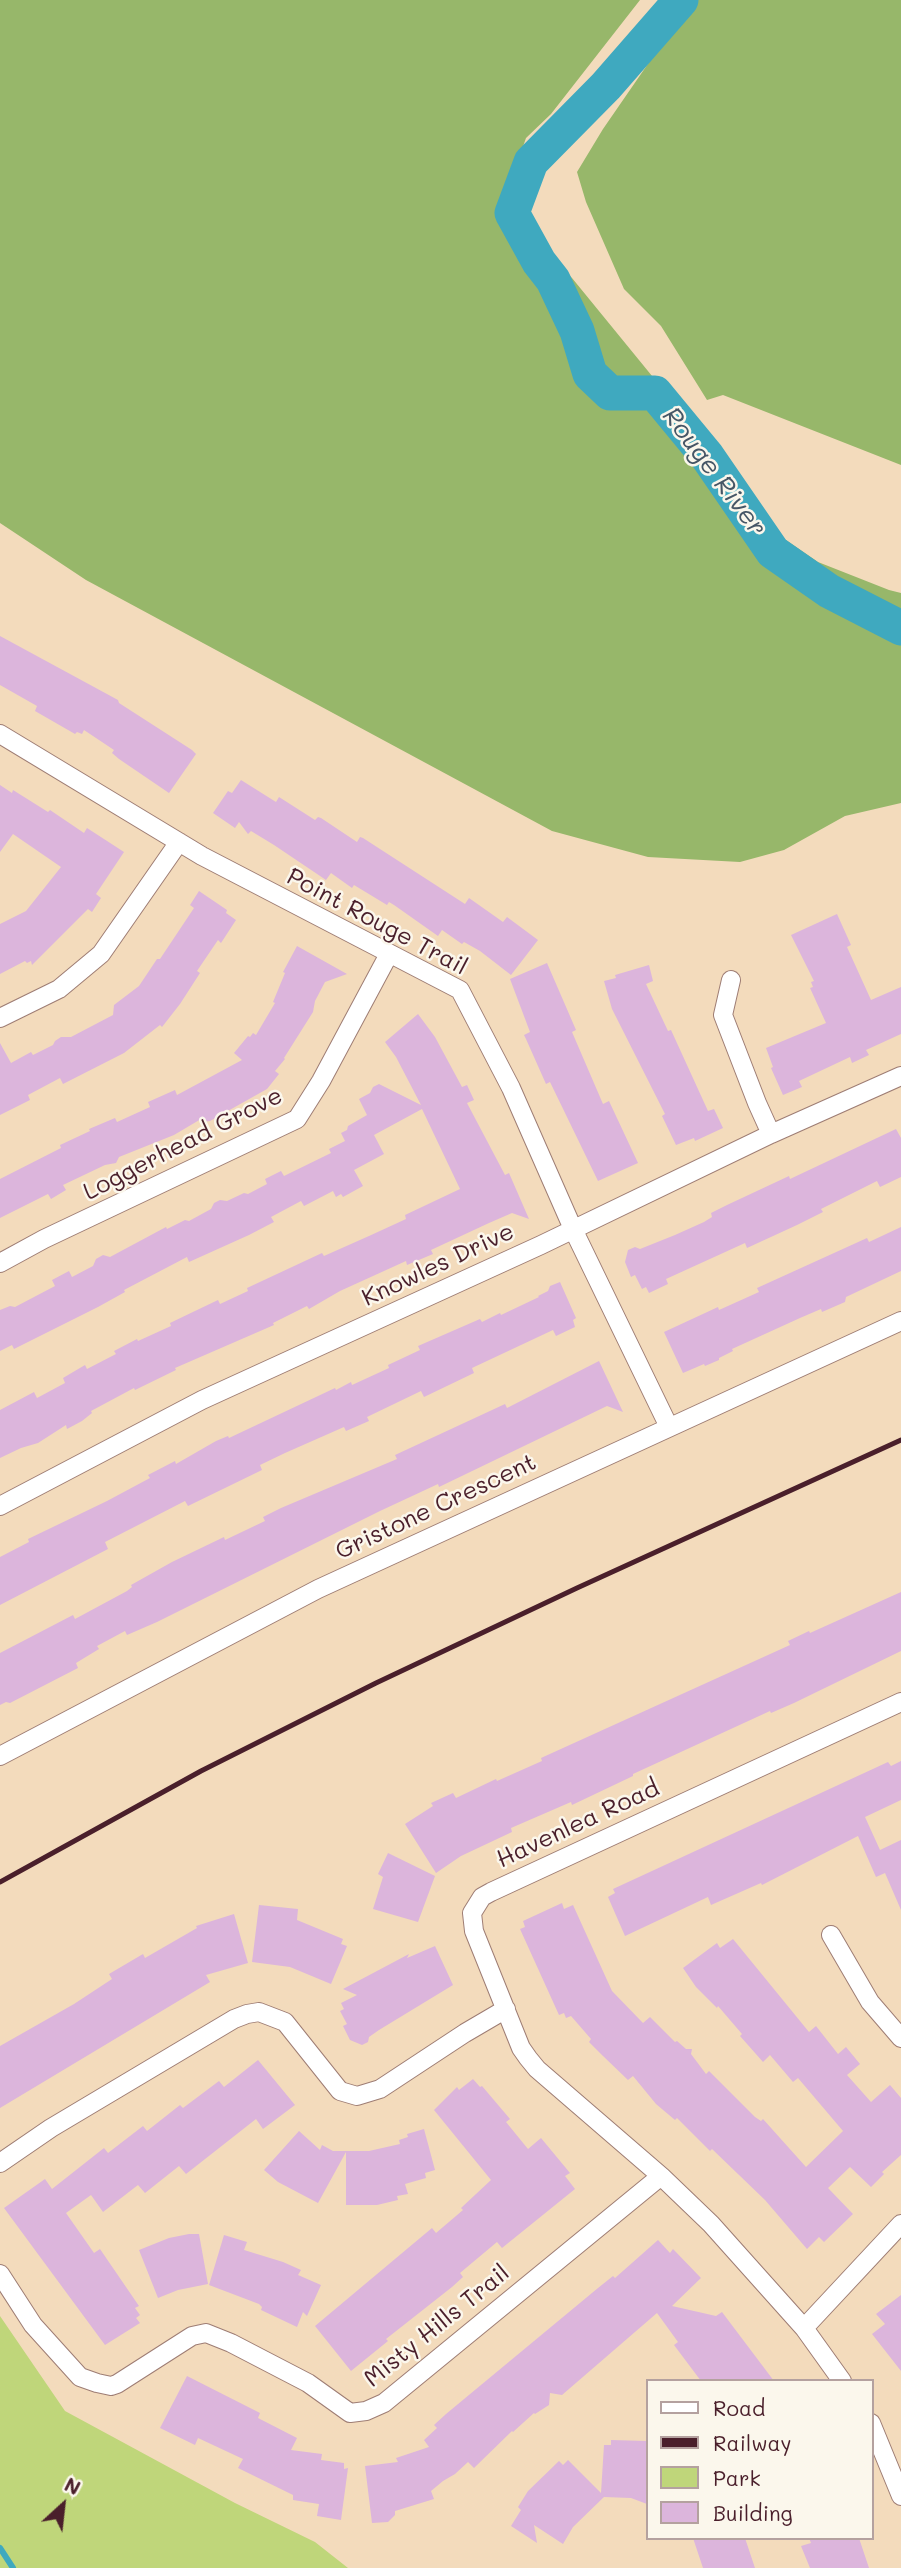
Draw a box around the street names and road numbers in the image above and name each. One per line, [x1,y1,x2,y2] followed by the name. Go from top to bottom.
[282,862,472,982] street label: Point Rouge Trail
[79,1081,287,1207] street label: Loggerhead Grove
[357,1217,519,1313] street label: Knowles Drive
[331,1448,541,1566] street label: Gristone Crescent
[492,1774,664,1874] street label: Havenlea Road
[359,2259,515,2393] street label: Misty Hills Trail

